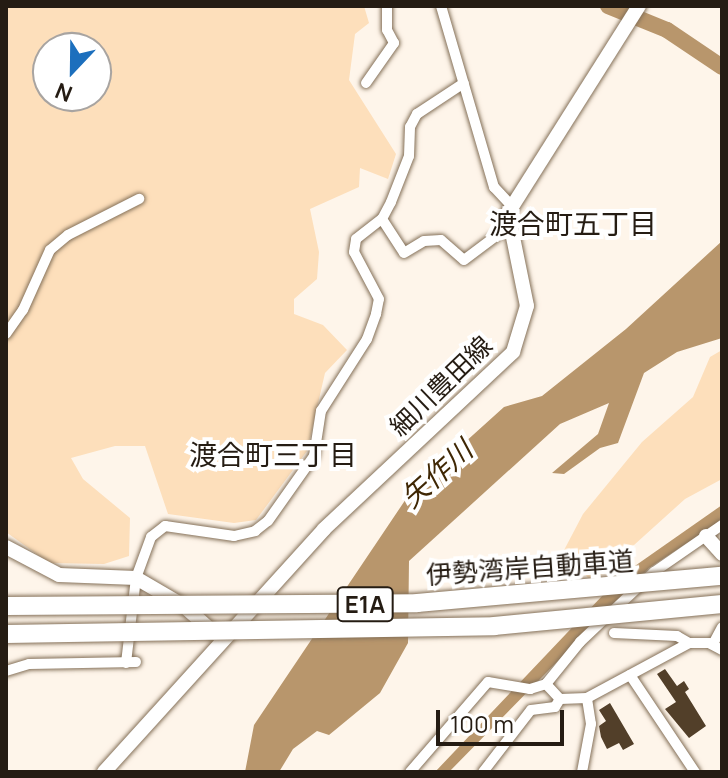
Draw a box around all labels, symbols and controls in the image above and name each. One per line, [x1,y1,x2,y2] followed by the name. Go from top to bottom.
[32,32,112,112] north arrow
[51,76,77,109] text: N
[489,206,657,240] district label: 渡合町五丁目
[383,330,499,442] street label: 細川豊田線
[394,432,478,514] water label: 矢作川
[189,437,357,471] district label: 渡合町三丁目
[425,545,635,591] street label: 伊勢湾岸自動車道
[335,584,395,624] road number: E1A
[440,694,568,744] scale bar
[450,707,514,740] text: 100 m

